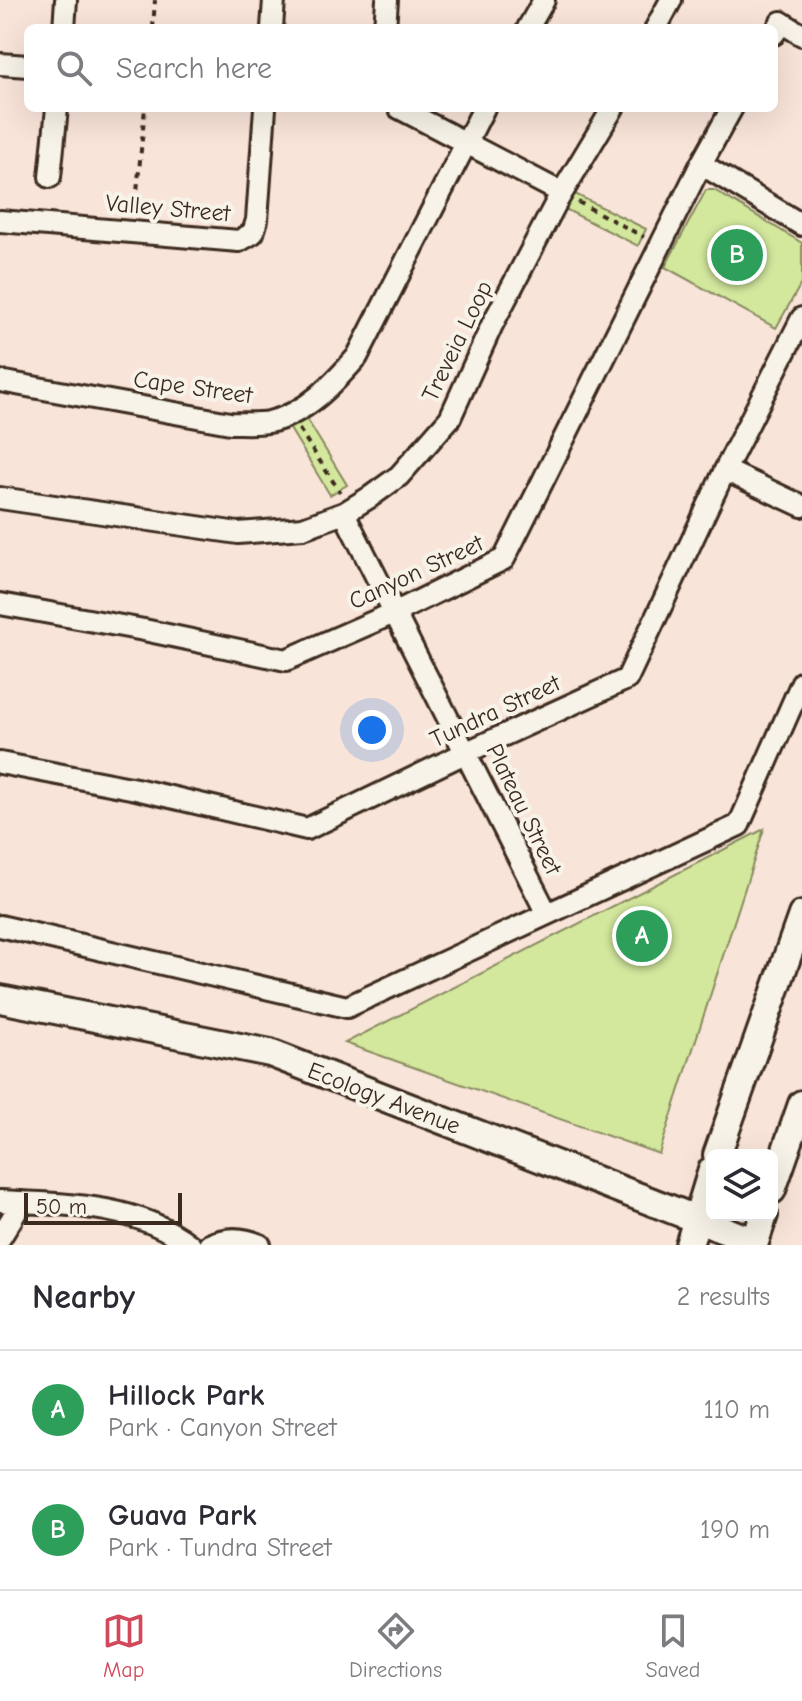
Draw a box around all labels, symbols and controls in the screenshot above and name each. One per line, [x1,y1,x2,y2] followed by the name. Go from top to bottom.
[24,24,778,112] search box
[52,46,96,90] icon: search
[116,51,272,86] text: Search here
[104,189,233,228] street label: Valley Street
[711,225,763,285] pin: B
[416,276,498,406] street label: Treveia Loop
[132,365,255,409] street label: Cape Street
[344,528,489,615] street label: Canyon Street
[425,668,566,753] street label: Tundra Street
[352,710,392,750] your location
[480,739,568,880] street label: Plateau Street
[616,906,668,966] pin: A
[304,1056,464,1140] street label: Ecology Avenue
[706,1149,778,1221] map controls
[706,1149,778,1221] button: layers
[24,1189,182,1225] scale bar
[36,1194,87,1220] text: 50 m
[32,1277,135,1317] text: Nearby
[677,1282,770,1312] text: 2 results
[108,1378,264,1413] text: Hillock Park
[51,1395,65,1425] text: A
[703,1395,770,1425] text: 110 m
[108,1413,337,1443] text: Park · Canyon Street
[108,1498,257,1533] text: Guava Park
[50,1515,66,1545] text: B
[700,1515,770,1545] text: 190 m
[108,1533,332,1563] text: Park · Tundra Street
[102,1609,146,1683] tab: Map
[349,1609,442,1683] tab: Directions
[645,1609,700,1683] tab: Saved

